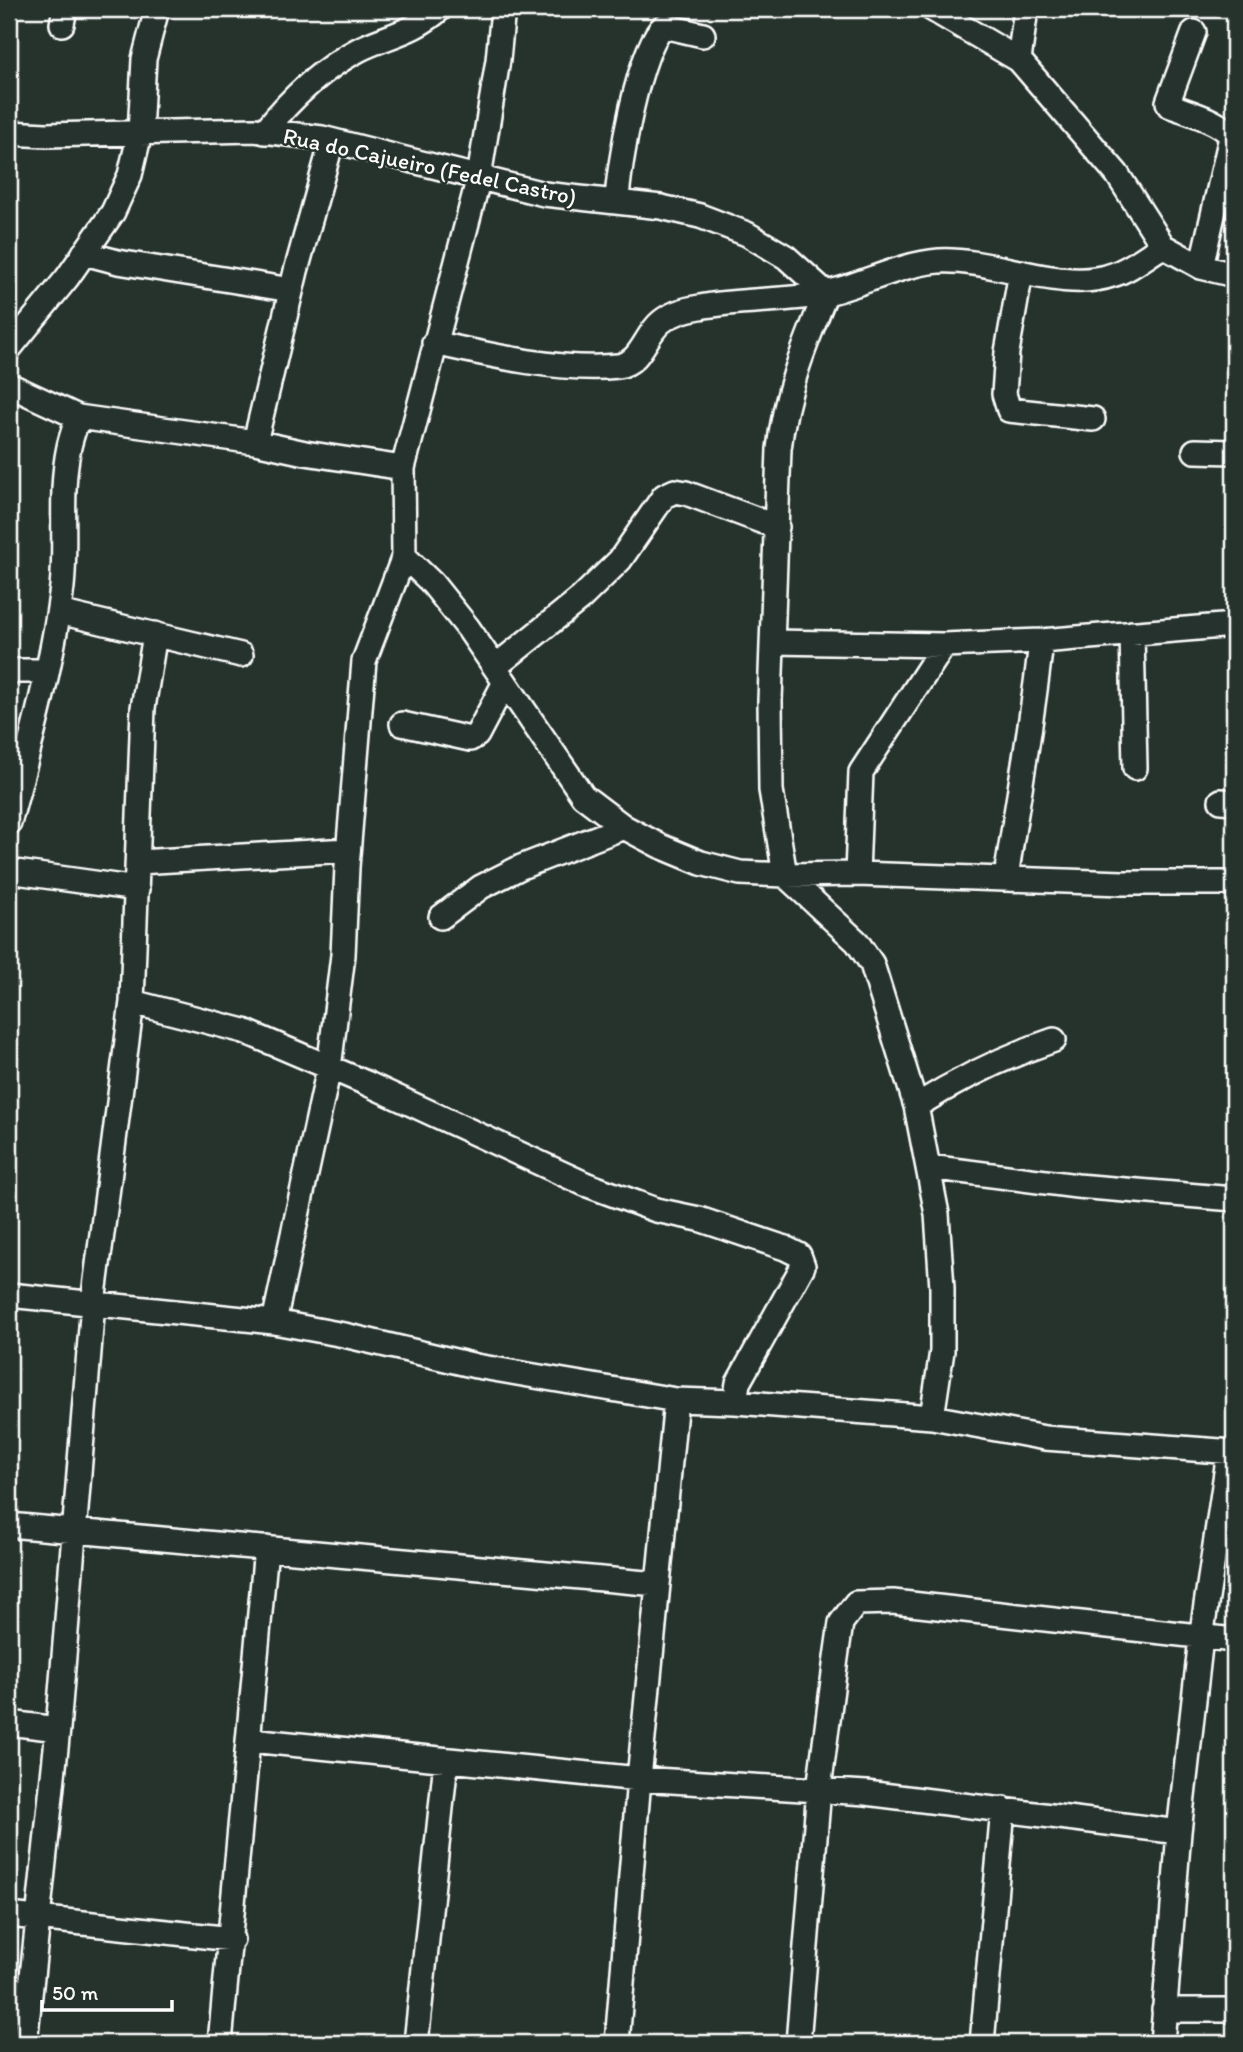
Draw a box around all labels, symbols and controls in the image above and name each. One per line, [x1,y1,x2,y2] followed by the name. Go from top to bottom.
[281,121,579,211] street label: Rua do Cajueiro (Fedel Castro)
[42,1968,172,2012] scale bar
[52,1980,99,2005] text: 50 m

